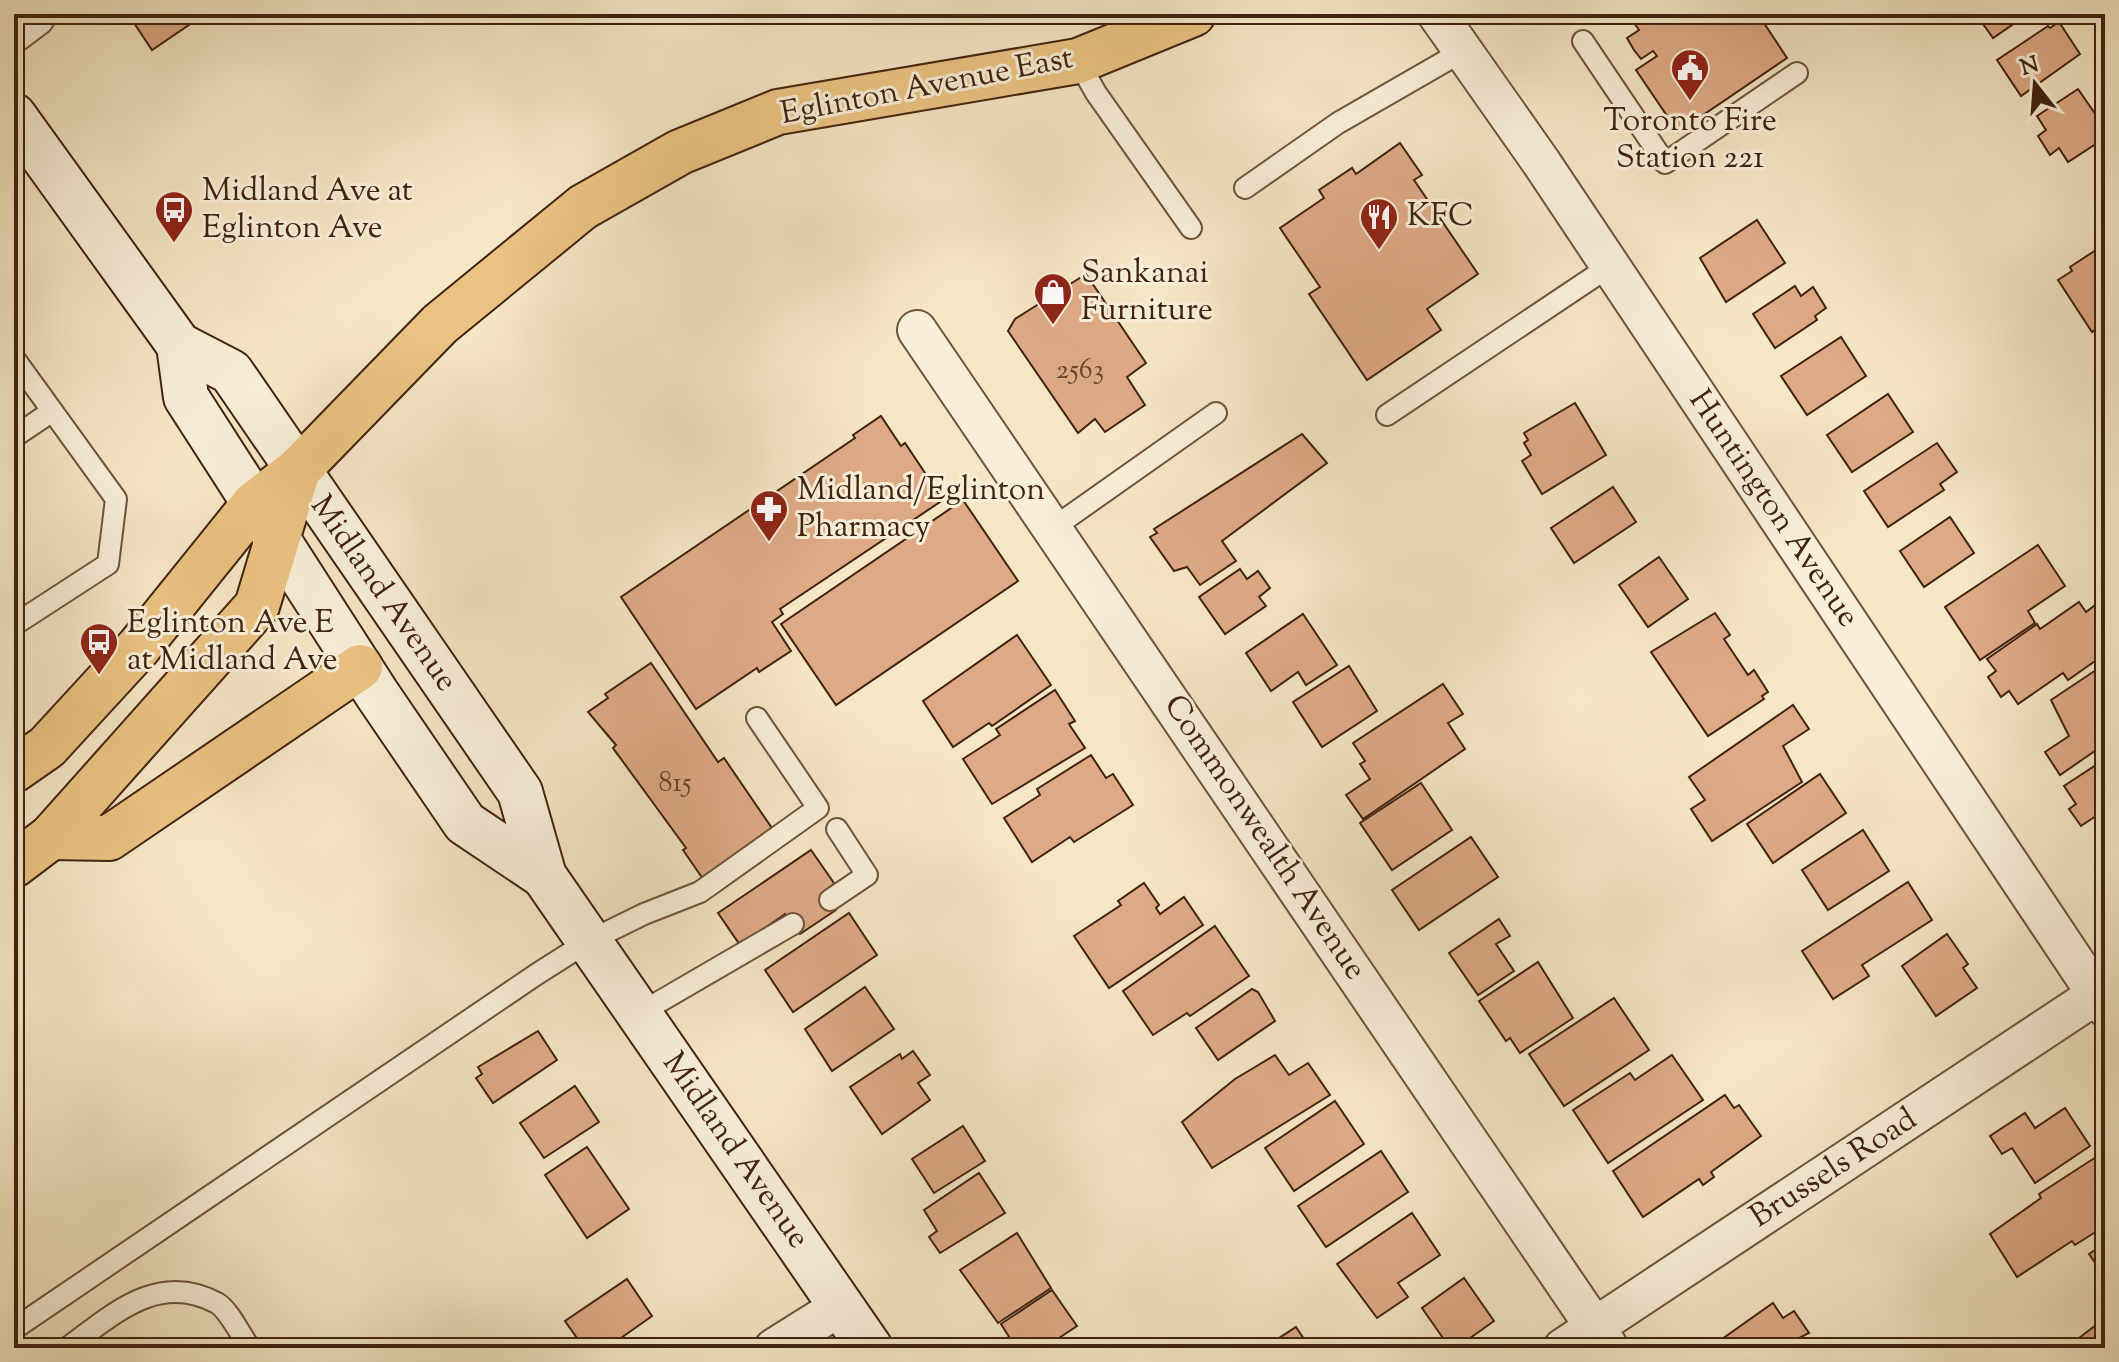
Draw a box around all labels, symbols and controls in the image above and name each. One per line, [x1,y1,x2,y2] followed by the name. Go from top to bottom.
[777,36,1077,138] street label: Eglinton Avenue East
[1995,44,2075,124] north arrow
[1669,47,1711,102] public building icon: Toronto Fire Station 221
[2017,50,2044,86] text: N
[1603,99,1777,182] place label: Toronto Fire Station 221
[202,169,413,252] place label: Midland Ave at Eglinton Ave
[153,189,195,244] bus stop icon: Midland Ave at Eglinton Ave
[1407,194,1474,240] place label: KFC
[1358,196,1400,251] restaurant icon: KFC
[1081,251,1213,334] place label: Sankanai Furniture
[1032,271,1074,326] shop icon: Sankanai Furniture
[1056,351,1104,391] house number: 2563
[1676,381,1870,637] street label: Huntington Avenue
[797,468,1045,551] place label: Midland/Eglinton Pharmacy
[298,486,468,702] street label: Midland Avenue
[748,488,790,543] pharmacy icon: Midland/Eglinton Pharmacy
[127,601,338,684] place label: Eglinton Ave E at Midland Ave
[78,621,120,676] bus stop icon: Eglinton Ave E at Midland Ave
[1151,686,1377,990] street label: Commonwealth Avenue
[658,764,692,804] house number: 815
[650,1043,820,1259] street label: Midland Avenue
[1741,1098,1927,1240] street label: Brussels Road

